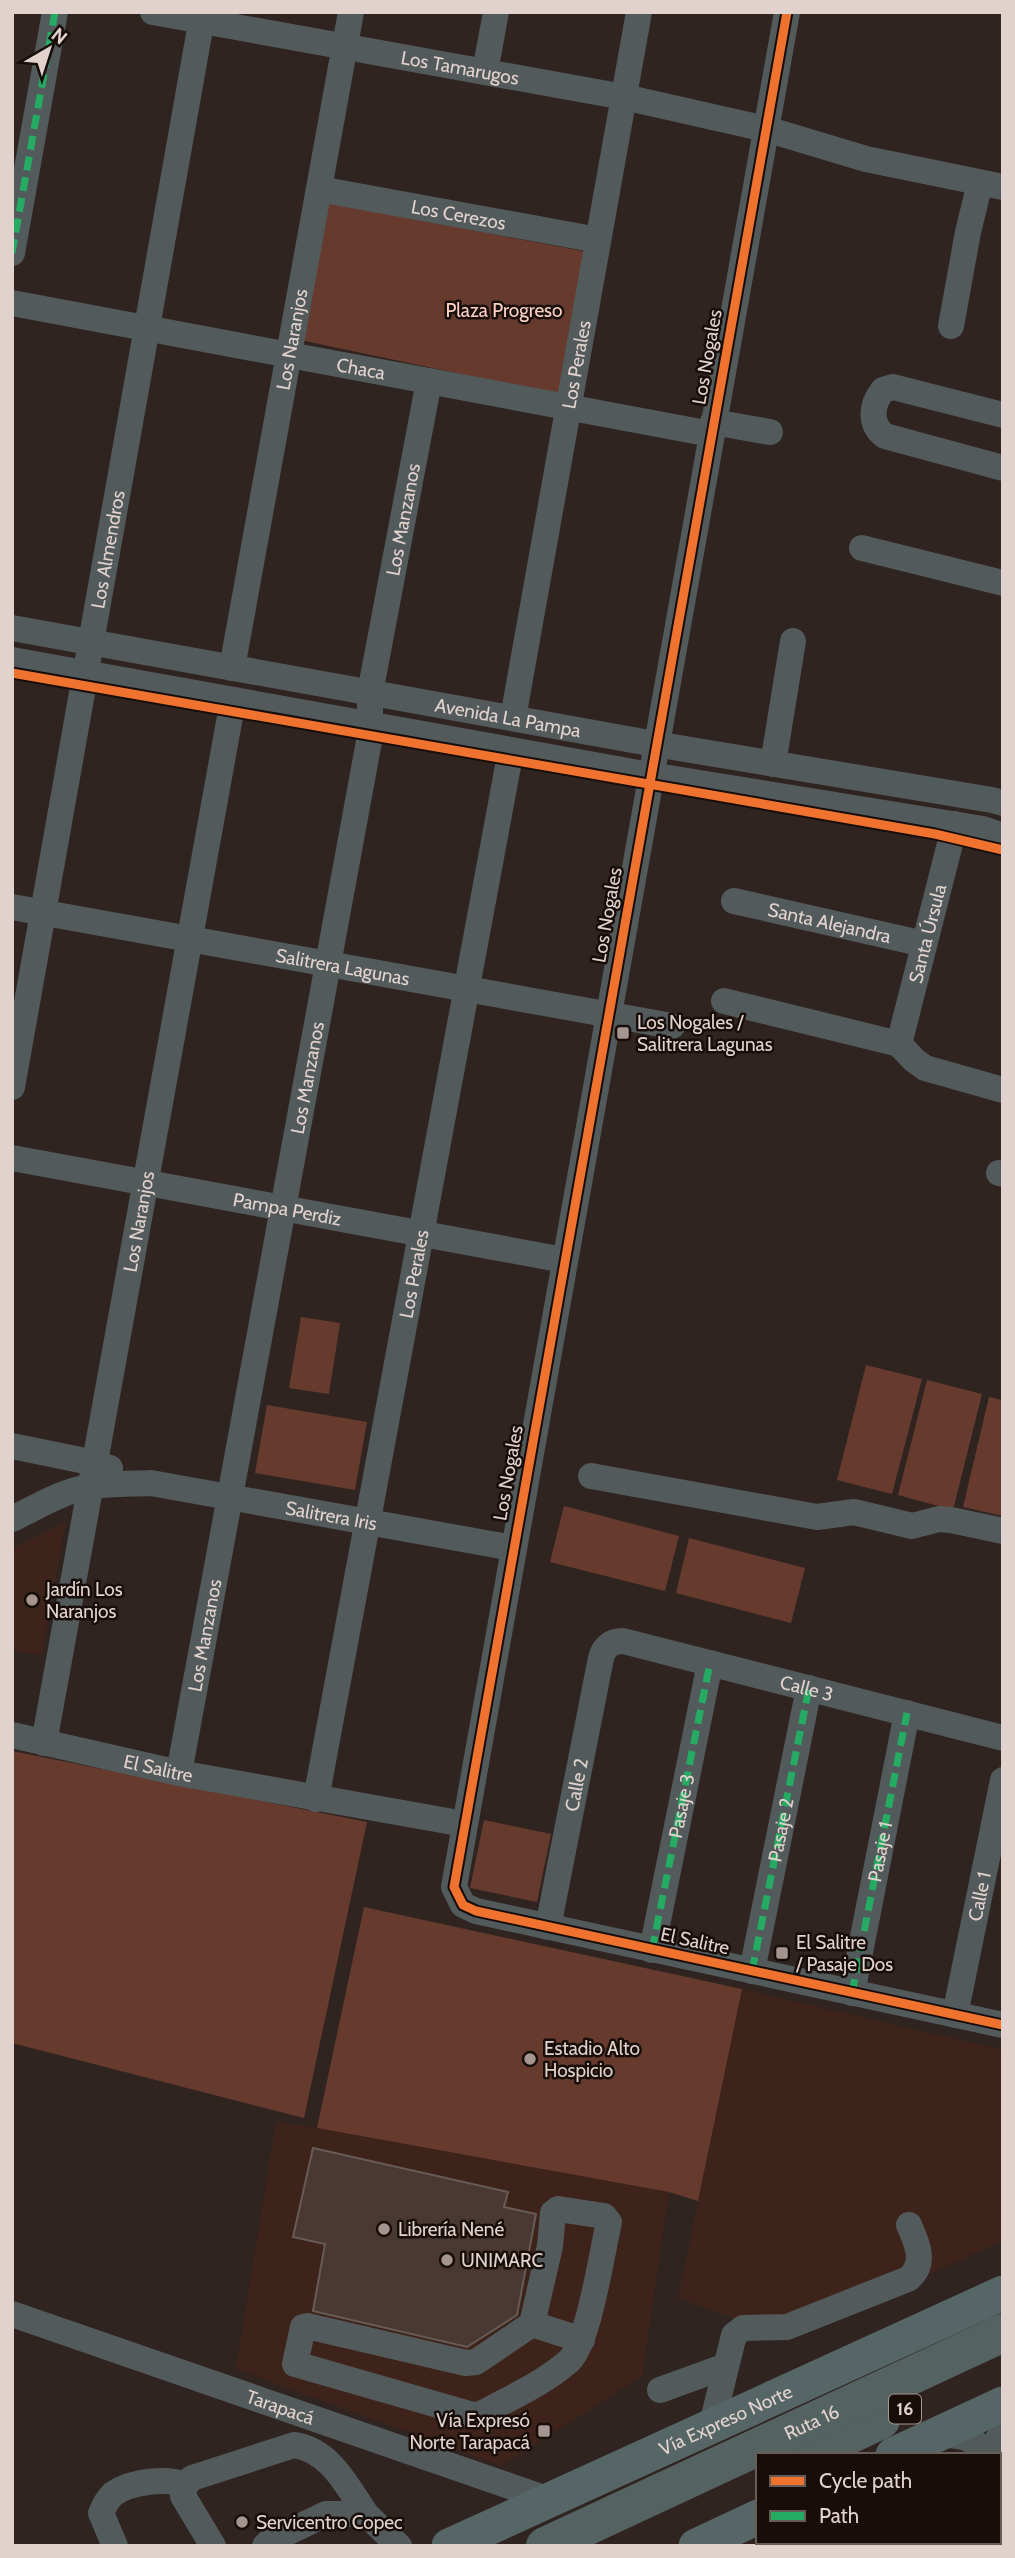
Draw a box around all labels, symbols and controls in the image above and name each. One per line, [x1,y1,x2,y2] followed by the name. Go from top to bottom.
[14,14,84,84] north arrow
[47,23,72,49] text: N
[399,45,521,89] street label: Los Tamarugos
[410,195,508,234] street label: Los Cerezos
[271,287,312,392] street label: Los Naranjos
[446,299,562,322] park label: Plaza Progreso
[687,308,727,406] street label: Los Nogales
[557,318,595,411] street label: Los Perales
[335,353,387,384] street label: Chaca
[381,461,425,578] street label: Los Manzanos
[86,488,129,610] street label: Los Almendros
[433,693,583,742] street label: Avenida La Pampa
[587,866,627,964] street label: Los Nogales
[903,882,951,986] street label: Santa Úrsula
[766,898,893,948] street label: Santa Alejandra
[274,943,412,990] street label: Salitrera Lagunas
[637,1011,773,1056] place label: Los Nogales / Salitrera Lagunas
[285,1019,329,1136] street label: Los Manzanos
[615,1025,631,1041] marker: Los Nogales / Salitrera Lagunas
[118,1169,159,1274] street label: Los Naranjos
[231,1188,344,1230] street label: Pampa Perdiz
[394,1228,433,1320] street label: Los Perales
[488,1424,528,1522] street label: Los Nogales
[284,1496,379,1535] street label: Salitrera Iris
[183,1577,226,1693] street label: Los Manzanos
[45,1578,123,1623] place label: Jardín Los Naranjos
[24,1592,40,1608] marker: Jardín Los Naranjos
[778,1670,836,1706] street label: Calle 3
[122,1749,195,1787] street label: El Salitre
[560,1756,593,1813] street label: Calle 2
[663,1772,699,1840] street label: Pasaje 3
[763,1796,798,1864] street label: Pasaje 2
[863,1820,897,1884] street label: Pasaje 1
[963,1870,995,1923] street label: Calle 1
[658,1922,732,1960] street label: El Salitre
[795,1931,893,1976] place label: El Salitre / Pasaje Dos
[774,1945,790,1961] marker: El Salitre / Pasaje Dos
[544,2037,640,2082] place label: Estadio Alto Hospicio
[522,2051,538,2067] marker: Estadio Alto Hospicio
[398,2218,504,2241] place label: Librería Nené
[376,2221,392,2237] marker: Librería Nené
[461,2249,543,2272] place label: UNIMARC
[439,2252,455,2268] marker: UNIMARC
[655,2379,796,2460] street label: Vía Expreso Norte
[243,2384,318,2429] street label: Tarapacá
[889,2395,921,2424] road number: 16
[780,2399,843,2445] street label: Ruta 16
[410,2409,530,2454] place label: Vía Expresó Norte Tarapacá
[536,2423,552,2439] marker: Vía Expresó Norte Tarapacá
[756,2453,1001,2544] legend
[819,2468,912,2493] text: Cycle path
[819,2503,859,2528] text: Path
[256,2511,403,2534] place label: Servicentro Copec
[234,2514,250,2530] marker: Servicentro Copec

